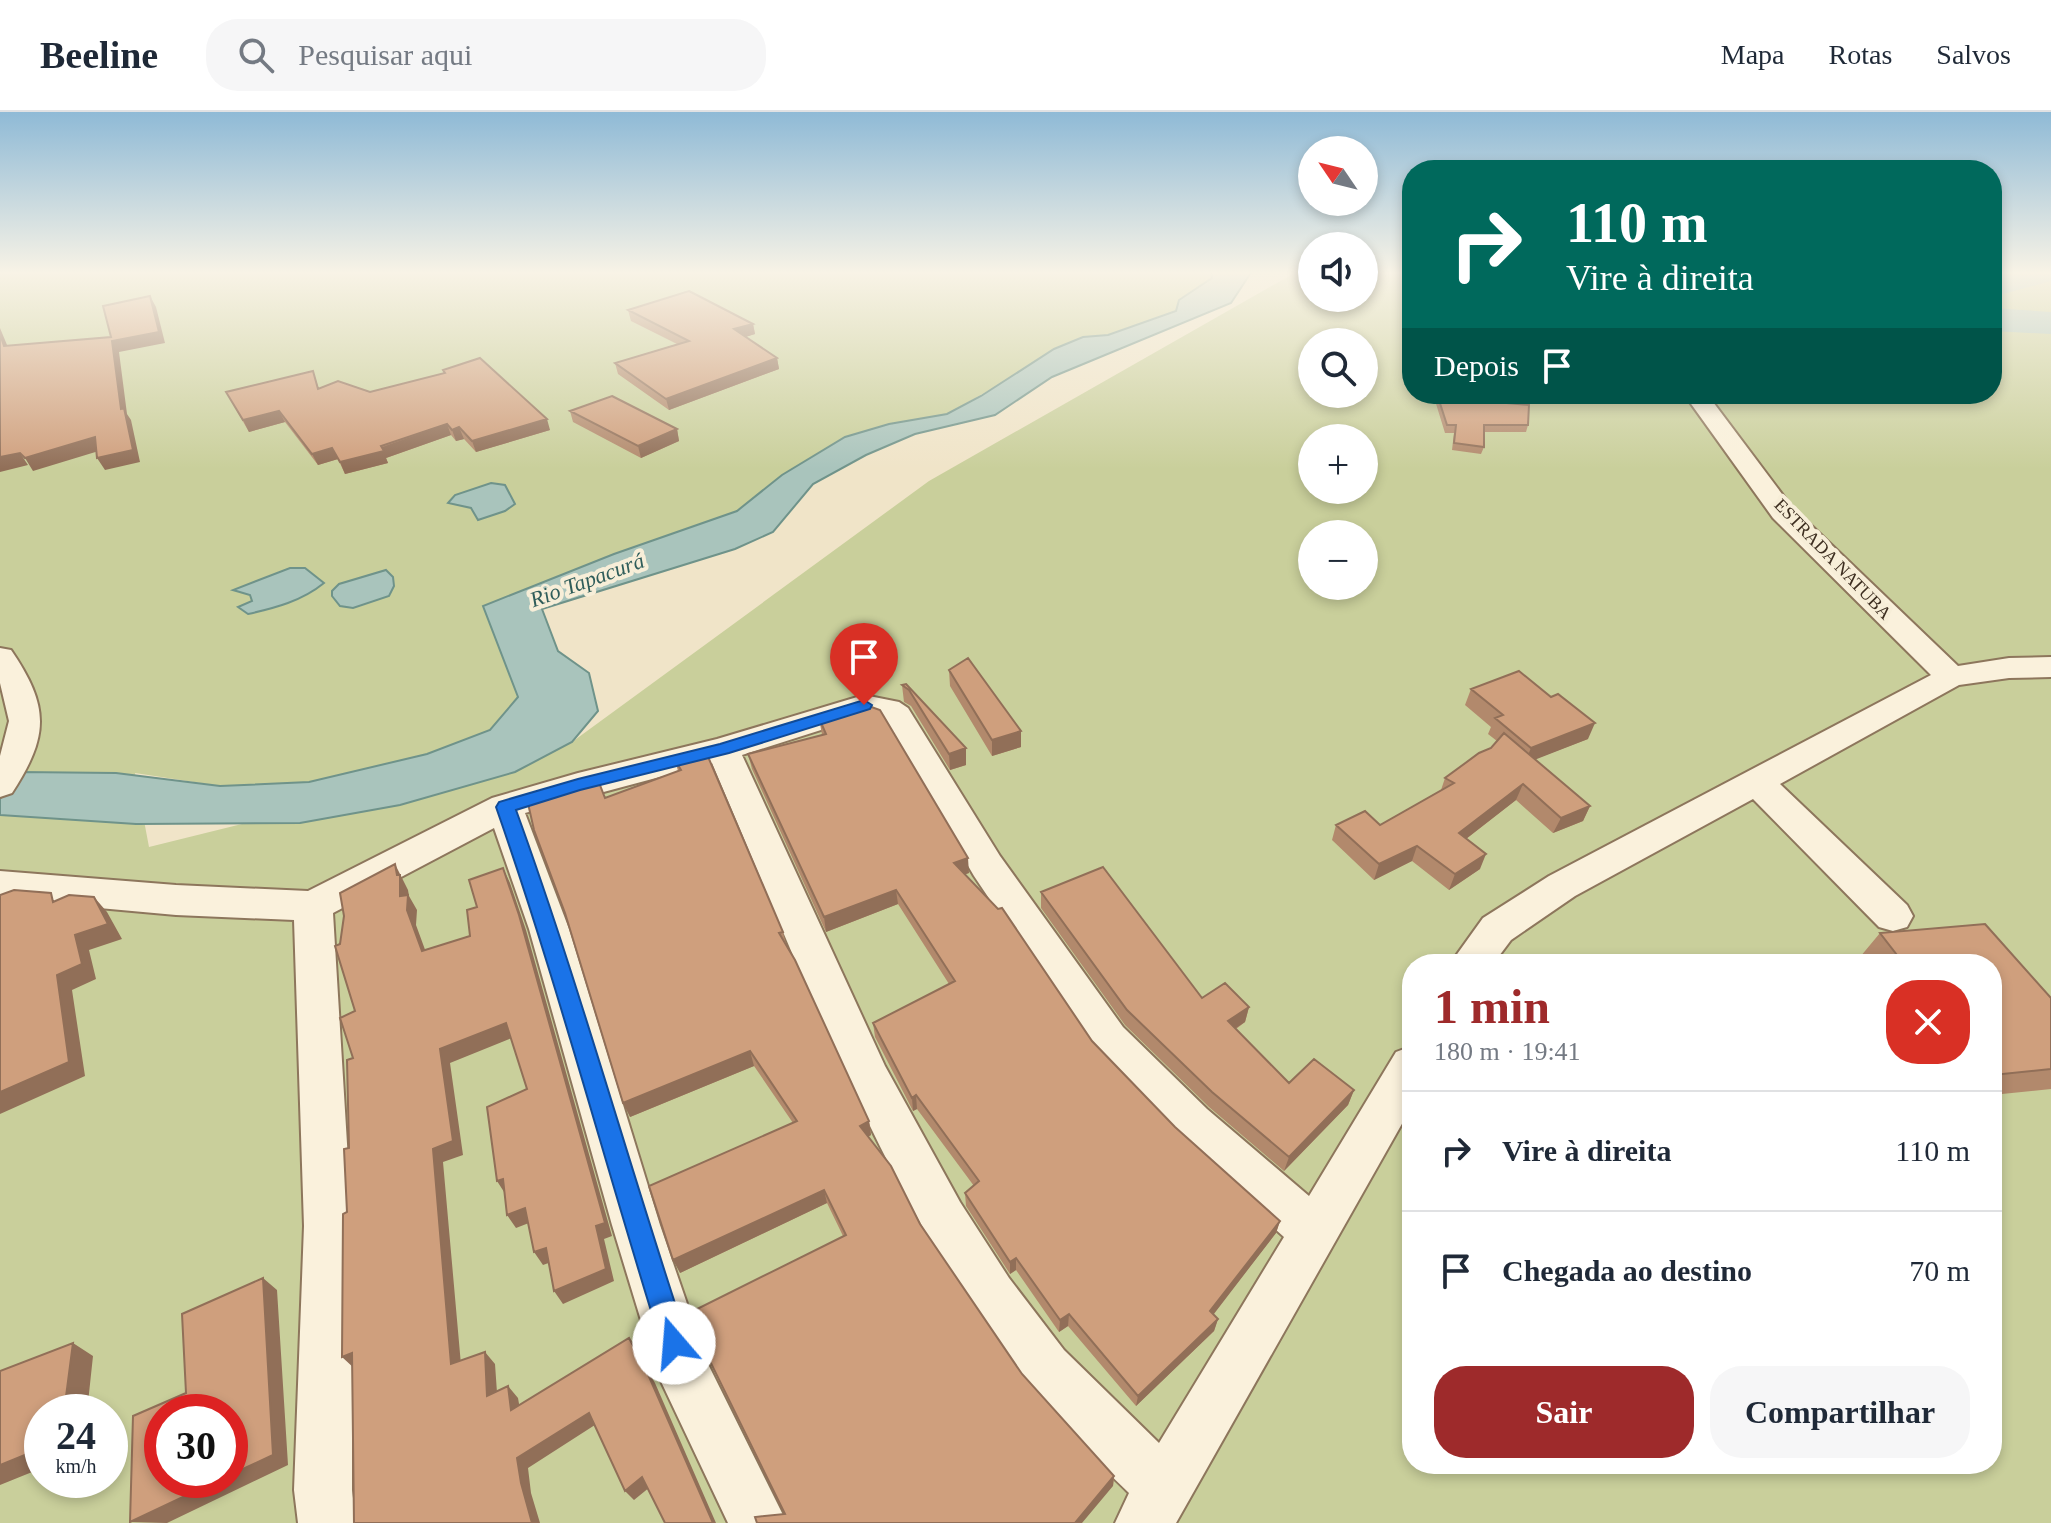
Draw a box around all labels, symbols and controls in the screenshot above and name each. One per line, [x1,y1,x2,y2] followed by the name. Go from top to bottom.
[206,19,766,91] search box
[234,33,278,77] icon: search
[40,34,158,76] text: Beeline
[298,38,472,71] text: Pesquisar aqui
[1721,39,1785,70] text: Mapa
[1829,39,1892,70] text: Rotas
[1936,39,2011,70] text: Salvos
[1298,136,1378,216] north arrow
[1298,136,1378,600] map controls
[1434,192,1538,296] icon: right
[1566,192,1708,254] text: 110 m
[1298,232,1378,312] button: sound
[1566,258,1754,298] text: Vire à direita
[1298,328,1378,408] button: search
[1535,344,1579,388] icon: arrive
[1434,349,1519,382] text: Depois
[1298,424,1378,504] button: +
[1770,495,1896,623] street label: ESTRADA NATUBA
[1298,520,1378,600] button: −
[526,548,647,613] water label: Rio Tapacurá
[830,623,898,705] pin
[842,635,886,679] icon: arrive
[1434,980,1550,1033] text: 1 min
[1886,980,1970,1064] button: close
[1434,1037,1581,1066] text: 180 m · 19:41
[1434,1129,1478,1173] icon: right
[1502,1134,1671,1167] text: Vire à direita
[1895,1134,1970,1167] text: 110 m
[1434,1249,1478,1293] icon: arrive
[1502,1254,1752,1287] text: Chegada ao destino
[1909,1254,1970,1287] text: 70 m
[632,1301,716,1385] position arrow
[1434,1366,1694,1458] button: Sair
[1710,1366,1970,1458] button: Compartilhar
[144,1394,248,1498] speed limit sign: 30
[56,1413,96,1458] text: 24
[55,1455,97,1477] text: km/h

